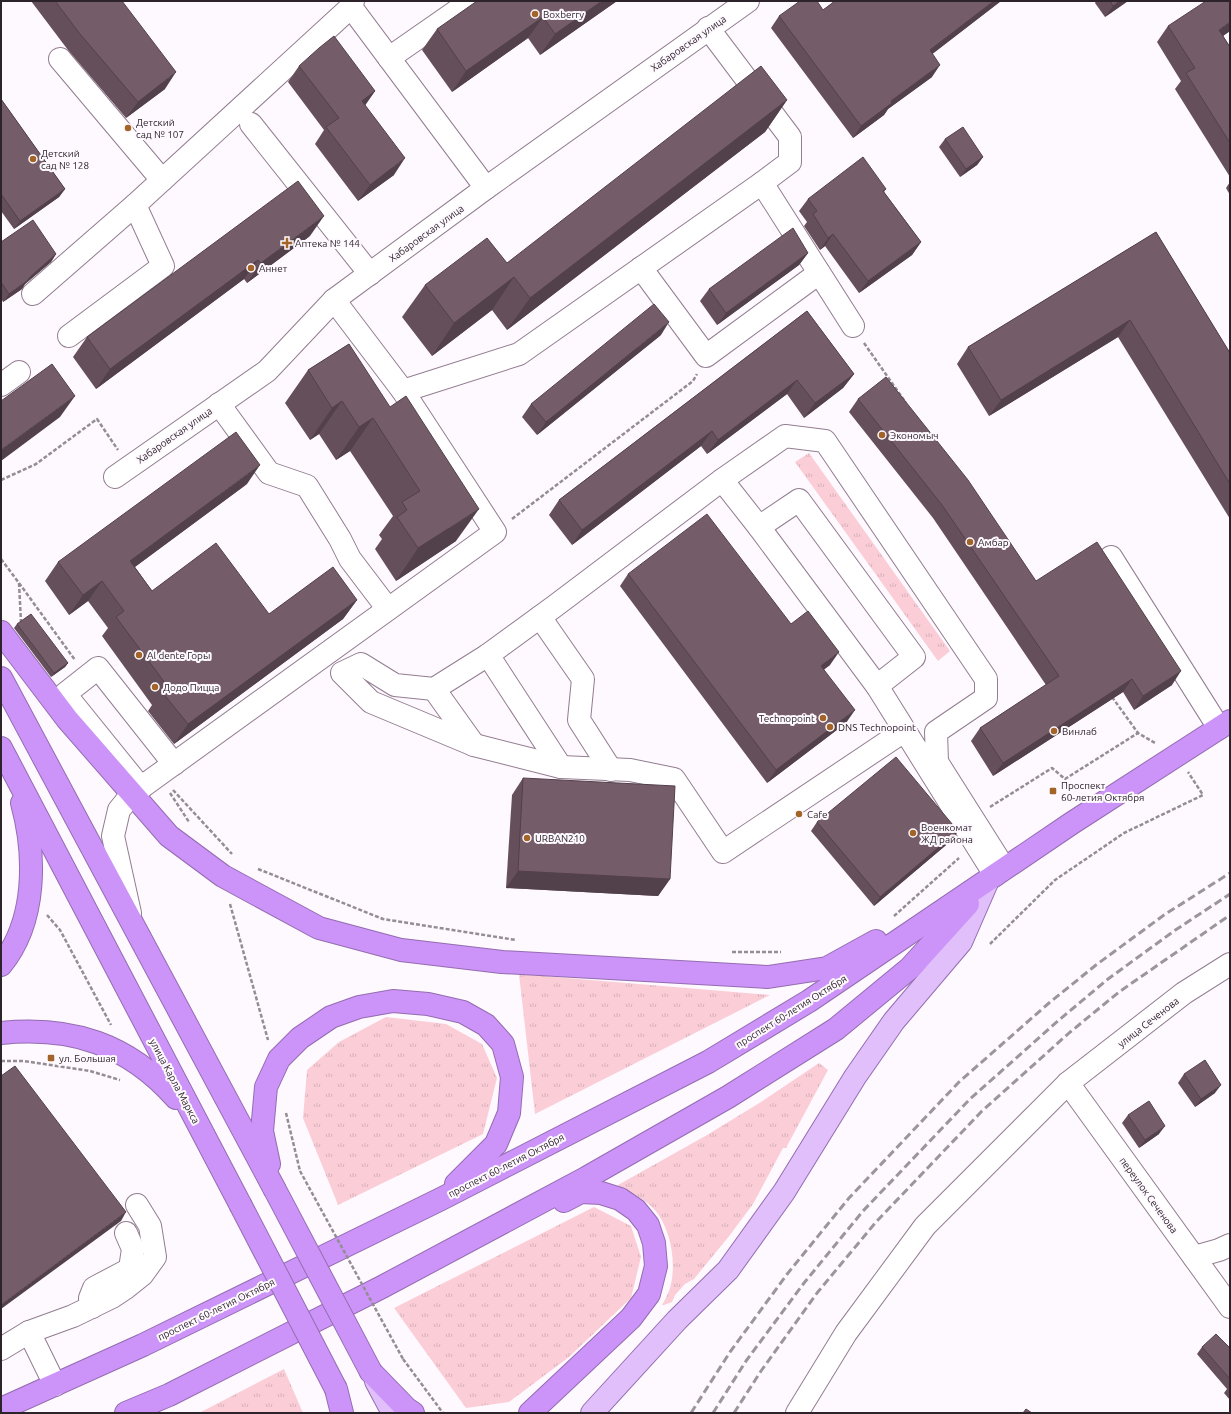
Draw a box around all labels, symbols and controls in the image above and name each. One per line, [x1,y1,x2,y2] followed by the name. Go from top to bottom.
[530,9,540,19] marker: Boxberry
[543,9,584,20] place label: Boxberry
[648,13,728,74] street label: Хабаровская улица
[136,117,184,140] place label: Детский сад № 107
[123,123,133,133] marker: Детский сад № 107
[41,148,90,171] place label: Детский сад № 128
[28,154,38,164] marker: Детский сад № 128
[387,203,466,264] street label: Хабаровская улица
[282,238,292,248] marker: Аптека № 144
[295,238,360,249] place label: Аптека № 144
[246,263,256,273] marker: Аннет
[259,263,288,274] place label: Аннет
[134,405,214,466] street label: Хабаровская улица
[877,430,887,440] marker: Экономыч
[890,430,939,441] place label: Экономыч
[965,537,975,547] marker: Амбар
[978,537,1009,548] place label: Амбар
[134,650,144,660] marker: Al dente Горы
[147,650,210,661] place label: Al dente Горы
[150,682,160,692] marker: Додо Пицца
[163,682,219,693] place label: Додо Пицца
[759,713,815,724] place label: Technopoint
[818,713,828,723] marker: Technopoint
[825,722,835,732] marker: DNS Technopoint
[838,722,916,733] place label: DNS Technopoint
[1049,726,1059,736] marker: Винлаб
[1062,726,1097,737] place label: Винлаб
[1061,780,1144,803] place label: Проспект 60-летия Октября
[1048,786,1058,796] marker: Проспект 60-летия Октября
[794,809,804,819] marker: Cafe
[807,809,828,820] place label: Cafe
[921,822,973,845] place label: Военкомат ЖД района
[908,828,918,838] marker: Военкомат ЖД района
[522,833,532,843] marker: URBAN210
[535,833,585,844] place label: URBAN210
[734,973,849,1050] street label: проспект 60-летия Октября
[1116,995,1181,1050] street label: улица Сеченова
[148,1037,202,1126] street label: улица Карла Маркса
[46,1053,56,1063] marker: ул. Большая
[59,1053,116,1064] place label: ул. Большая
[446,1131,566,1200] street label: проспект 60-летия Октября
[1117,1155,1180,1235] street label: переулок Сеченова
[156,1276,276,1343] street label: проспект 60-летия Октября

